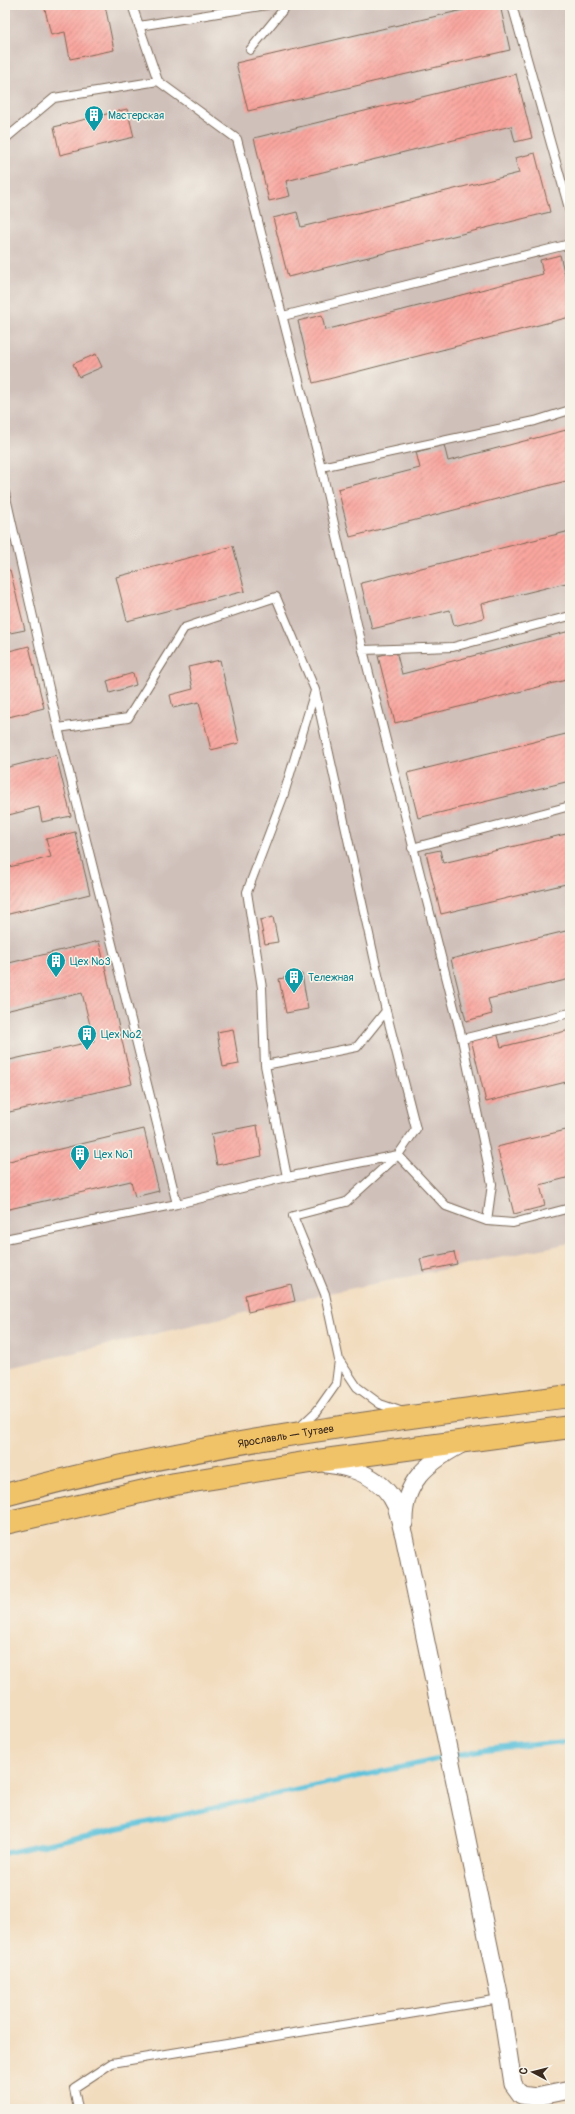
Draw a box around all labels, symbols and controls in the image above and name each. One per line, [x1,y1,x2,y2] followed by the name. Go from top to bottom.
[83,104,105,132] building icon: Мастерская
[108,109,164,122] place label: Мастерская
[45,950,67,978] building icon: Цех №3
[70,955,111,968] place label: Цех №3
[283,966,305,994] building icon: Тележная
[308,971,354,984] place label: Тележная
[76,1023,98,1051] building icon: Цех №2
[101,1028,142,1041] place label: Цех №2
[69,1143,91,1171] building icon: Цех №1
[94,1148,133,1161] place label: Цех №1
[236,1422,335,1450] street label: Ярославль — Тутаев
[513,2052,553,2092] north arrow
[517,2066,530,2075] text: С

